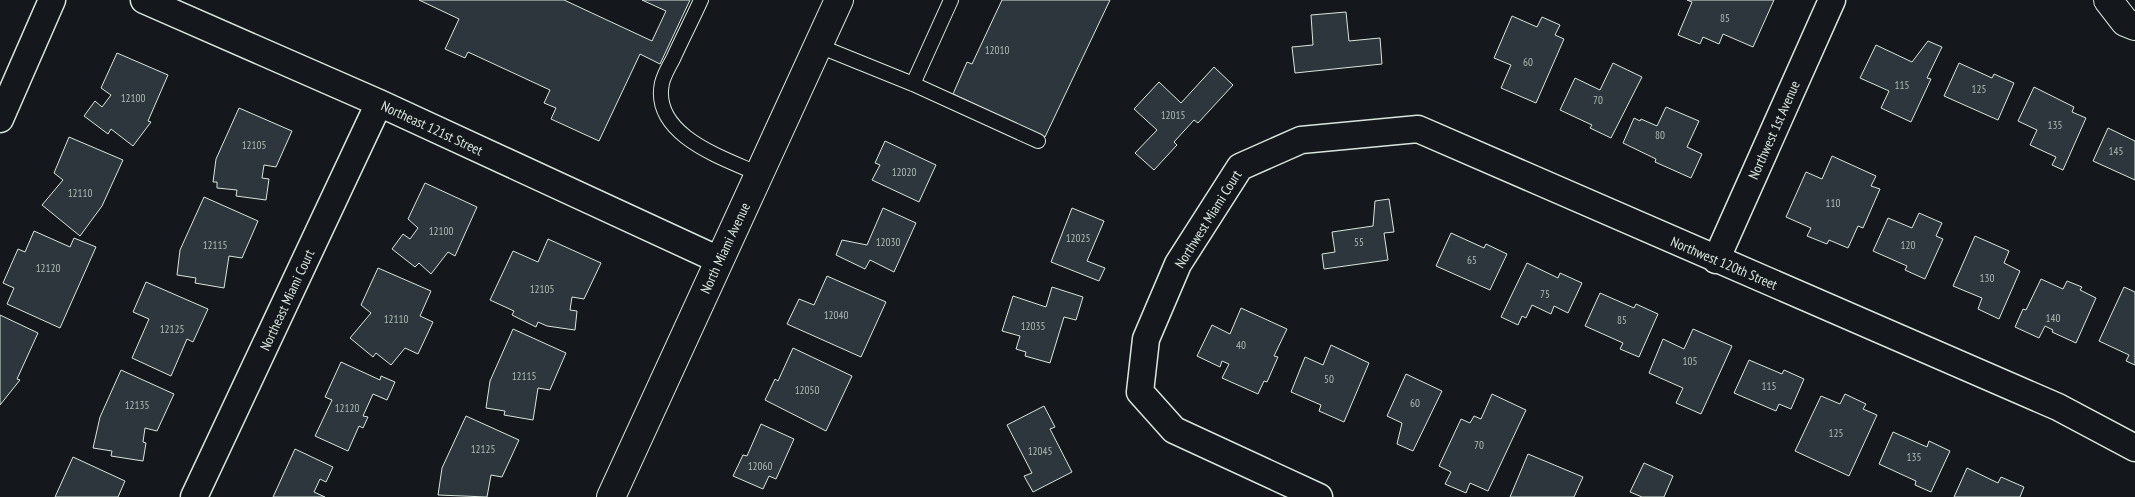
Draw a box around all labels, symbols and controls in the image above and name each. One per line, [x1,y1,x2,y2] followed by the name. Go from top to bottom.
[1720,11,1730,25] house number: 85
[985,43,1009,57] house number: 12010
[1523,55,1533,69] house number: 60
[1744,78,1804,182] street label: Northwest 1st Avenue
[1895,78,1909,92] house number: 115
[1972,82,1986,96] house number: 125
[121,91,145,105] house number: 12100
[1593,93,1603,107] house number: 70
[378,97,486,159] street label: Northeast 121st Street
[1161,108,1185,122] house number: 12015
[2048,118,2062,132] house number: 135
[1655,128,1665,142] house number: 80
[242,138,266,152] house number: 12105
[2109,144,2123,158] house number: 145
[892,165,916,179] house number: 12020
[1171,167,1245,271] street label: Northwest Miami Court
[68,186,92,200] house number: 12110
[1826,196,1840,210] house number: 110
[696,199,754,296] street label: North Miami Avenue
[429,224,453,238] house number: 12100
[1066,231,1090,245] house number: 12025
[1668,232,1780,294] street label: Northwest 120th Street
[876,235,900,249] house number: 12030
[1354,235,1364,249] house number: 55
[203,238,227,252] house number: 12115
[1901,238,1915,252] house number: 120
[256,246,318,353] street label: Northeast Miami Court
[1467,253,1477,267] house number: 65
[36,261,60,275] house number: 12120
[1980,271,1994,285] house number: 130
[530,282,554,296] house number: 12105
[1540,287,1550,301] house number: 75
[824,308,848,322] house number: 12040
[2046,311,2060,325] house number: 140
[384,312,408,326] house number: 12110
[1617,313,1627,327] house number: 85
[1021,319,1045,333] house number: 12035
[160,322,184,336] house number: 12125
[1236,338,1246,352] house number: 40
[1683,354,1697,368] house number: 105
[512,369,536,383] house number: 12115
[1324,372,1334,386] house number: 50
[1762,379,1776,393] house number: 115
[795,383,819,397] house number: 12050
[1410,396,1420,410] house number: 60
[125,398,149,412] house number: 12135
[335,401,359,415] house number: 12120
[1829,426,1843,440] house number: 125
[1474,438,1484,452] house number: 70
[471,442,495,456] house number: 12125
[1028,444,1052,458] house number: 12045
[1907,450,1921,464] house number: 135
[748,459,772,473] house number: 12060

